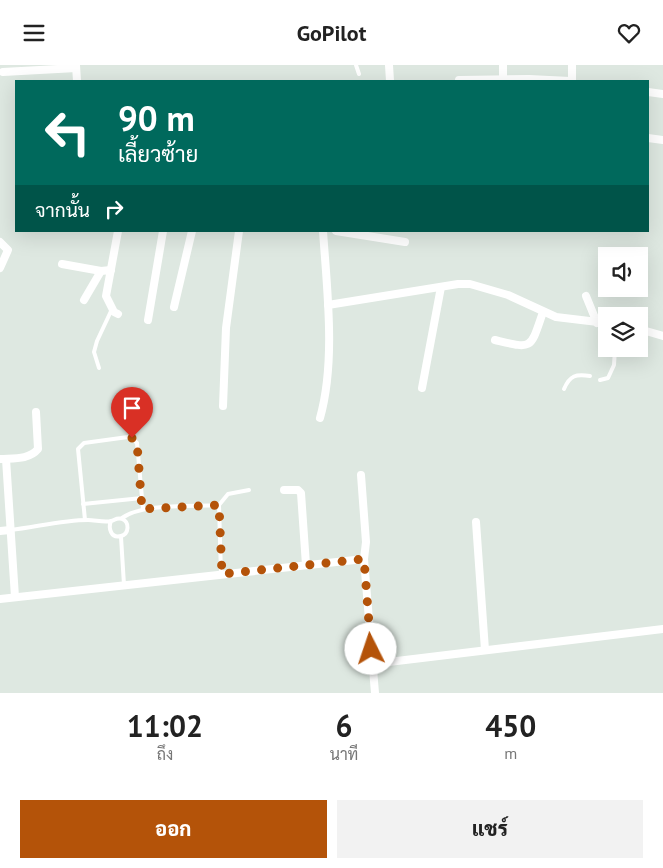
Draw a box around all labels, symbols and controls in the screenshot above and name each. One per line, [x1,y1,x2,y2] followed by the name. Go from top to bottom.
[20,19,48,47] icon: menu
[297,19,366,47] text: GoPilot
[615,19,643,47] icon: heart
[118,95,195,141] text: 90 m
[35,100,100,165] icon: left
[118,140,198,168] text: เลี้ยวซ้าย
[100,195,128,223] icon: right
[35,198,90,222] text: จากนั้น
[598,247,648,357] map controls
[598,247,648,297] button: sound
[598,307,648,357] button: layers
[111,387,153,438] pin
[118,394,146,422] icon: arrive
[344,622,396,674] position arrow
[127,706,203,745] text: 11:02
[336,706,353,745] text: 6
[485,706,536,745] text: 450
[504,743,517,763] text: m
[157,744,173,764] text: ถึง
[330,744,358,764] text: นาที
[20,800,327,858] button: ออก
[337,800,643,858] button: แชร์

